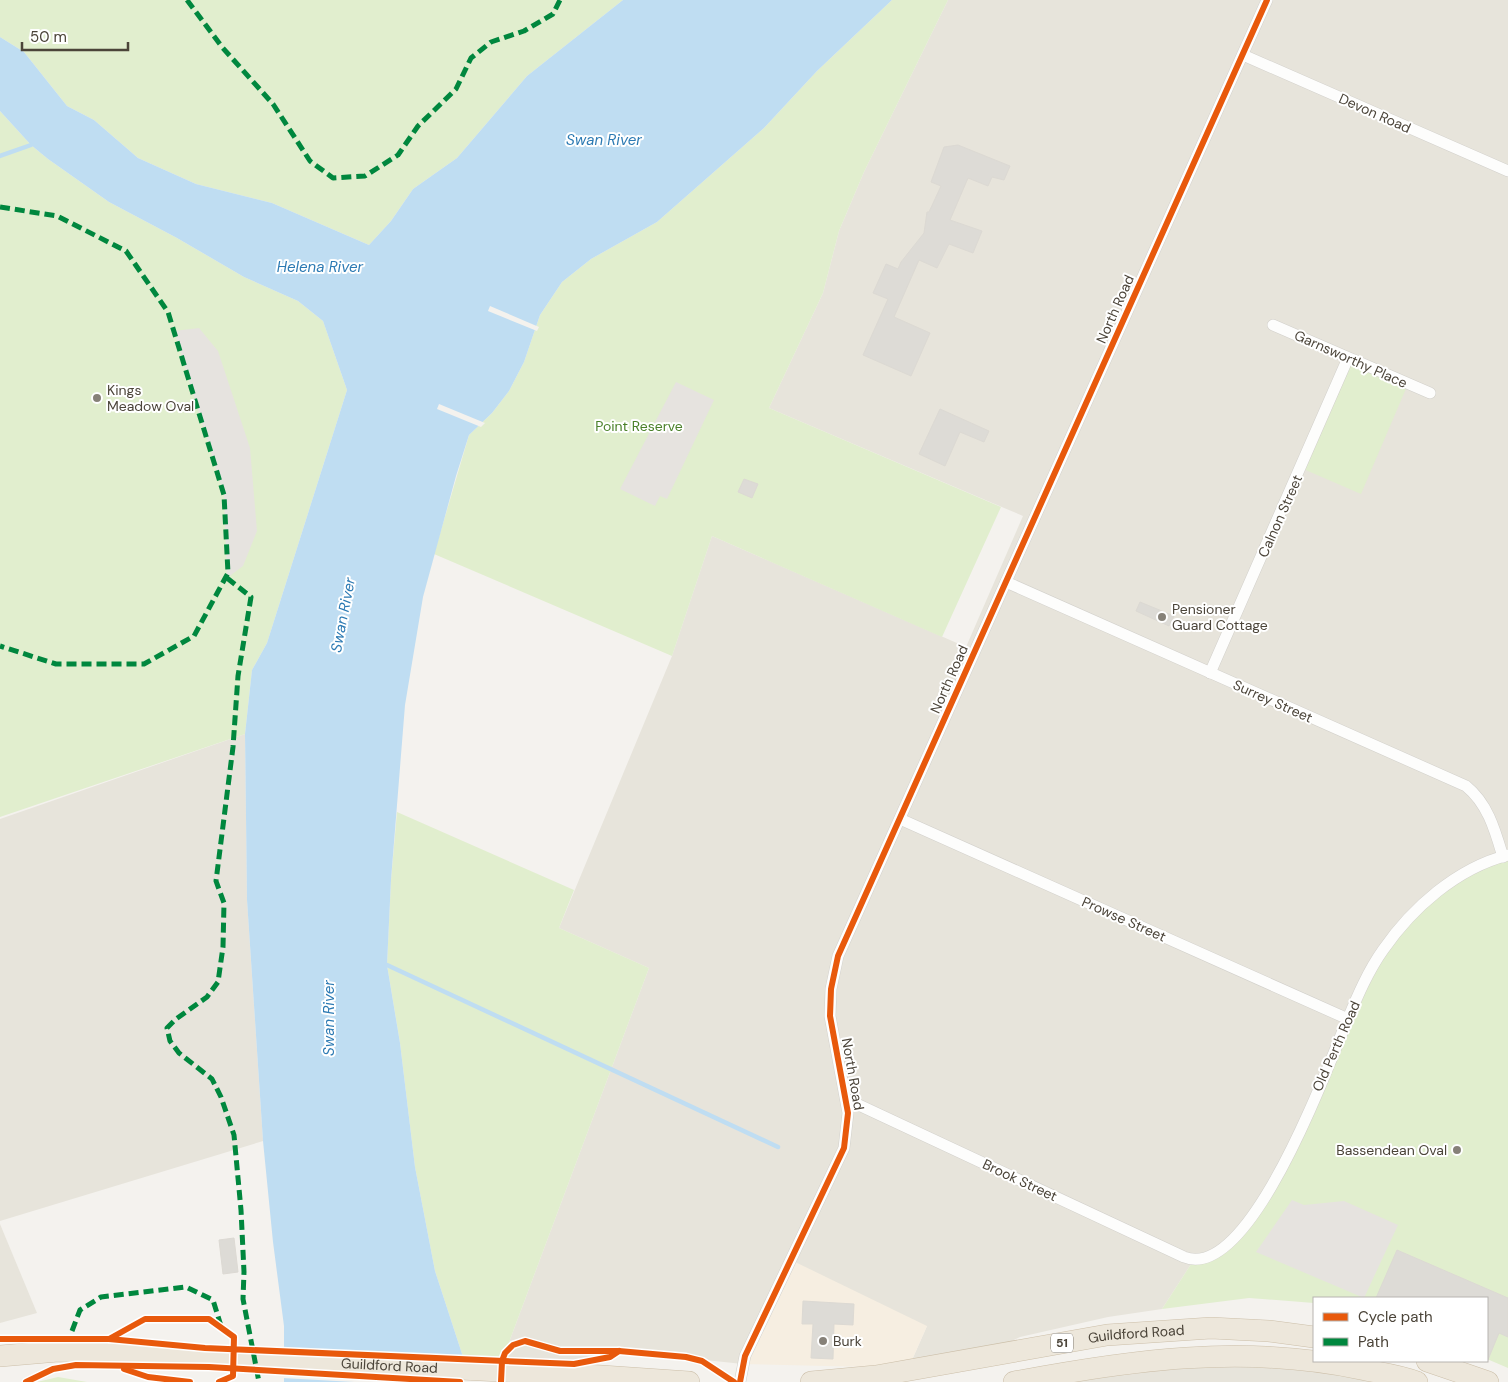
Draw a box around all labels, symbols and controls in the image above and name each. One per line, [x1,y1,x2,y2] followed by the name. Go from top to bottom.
[22,20,129,52] scale bar
[30,27,67,47] text: 50 m
[1336,89,1414,137] street label: Devon Road
[566,130,642,150] water label: Swan River
[277,257,364,277] water label: Helena River
[1092,272,1138,346] street label: North Road
[1292,326,1410,392] street label: Garnsworthy Place
[107,381,194,415] place label: Kings Meadow Oval
[91,392,103,404] marker: Kings Meadow Oval
[595,417,683,435] park label: Point Reserve
[1254,472,1306,560] street label: Calnon Street
[326,575,360,654] water label: Swan River
[1172,600,1268,634] place label: Pensioner Guard Cottage
[1156,611,1168,623] marker: Pensioner Guard Cottage
[926,642,972,716] street label: North Road
[1230,675,1316,727] street label: Surrey Street
[1079,892,1169,946] street label: Prowse Street
[319,980,339,1056] water label: Swan River
[1308,998,1364,1094] street label: Old Perth Road
[838,1036,868,1112] street label: North Road
[1336,1141,1447,1159] place label: Bassendean Oval
[1451,1144,1463,1156] marker: Bassendean Oval
[980,1155,1060,1205] street label: Brook Street
[1313,1297,1488,1362] legend
[1358,1307,1433,1327] text: Cycle path
[1086,1321,1185,1347] street label: Guildford Road
[833,1332,862,1350] place label: Burk
[1358,1332,1389,1352] text: Path
[1051,1334,1073,1352] road number: 51
[817,1335,829,1347] marker: Burk
[341,1354,438,1377] street label: Guildford Road

